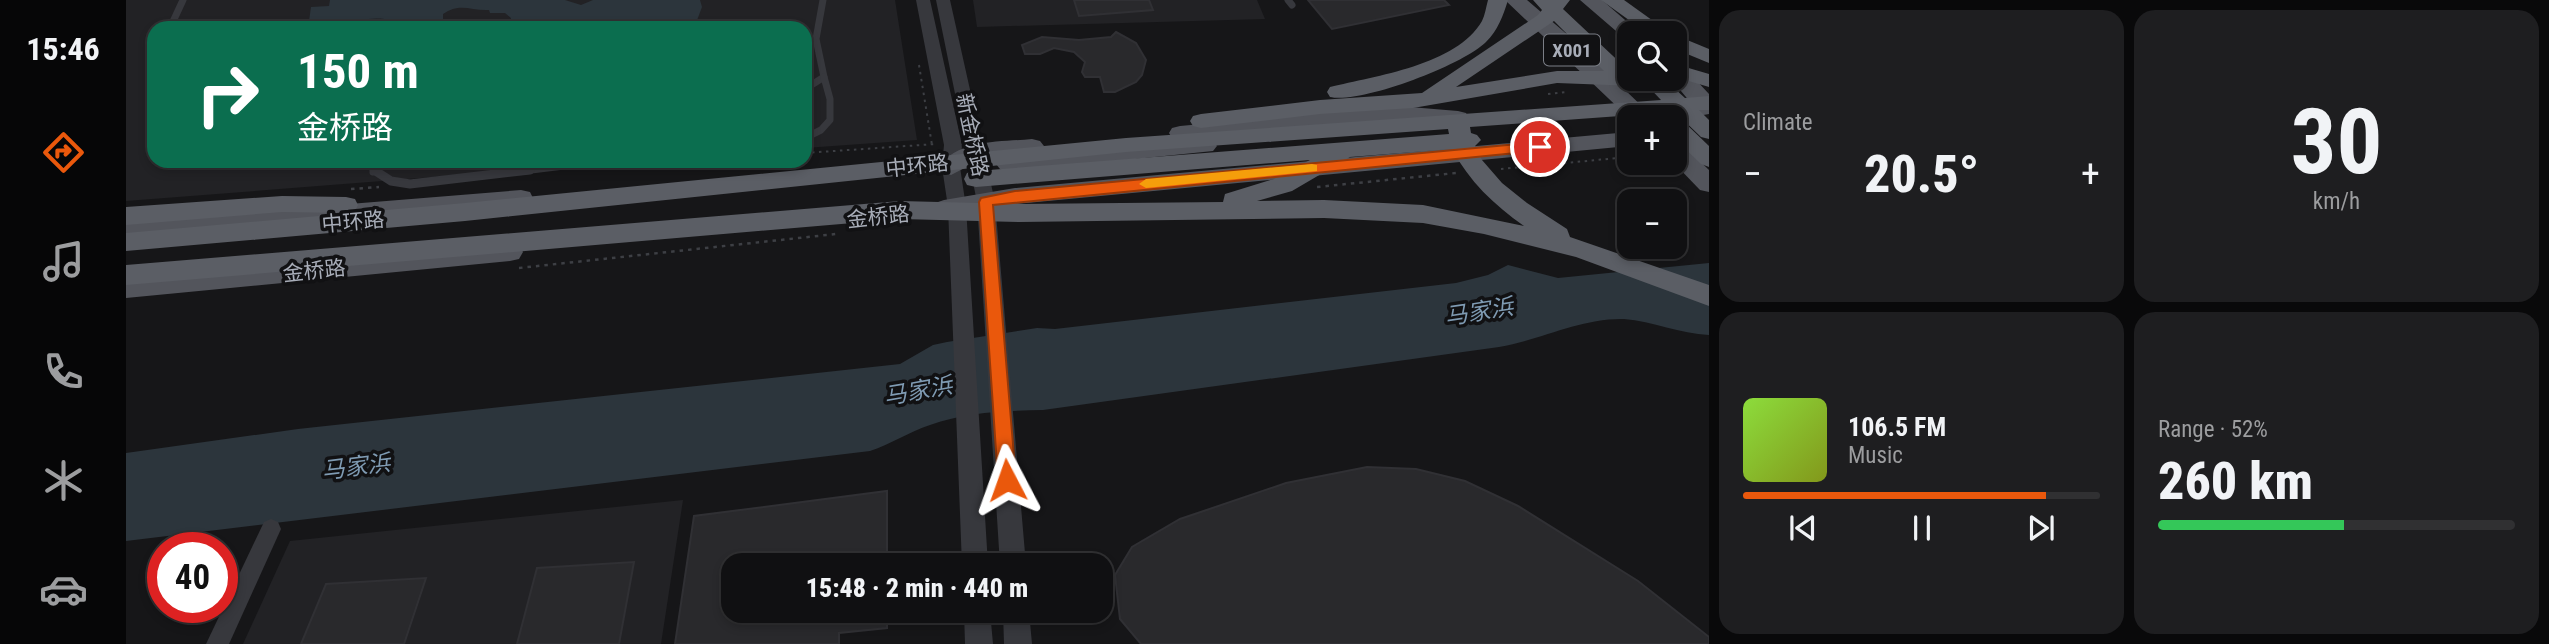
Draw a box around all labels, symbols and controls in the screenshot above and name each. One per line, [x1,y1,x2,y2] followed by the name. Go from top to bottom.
[1617,21,1687,259] map controls
[1617,21,1687,91] button: search
[26,30,100,68] text: 15:46
[1544,34,1600,66] road number: X001
[297,43,419,100] text: 150 m
[182,49,273,140] icon: right
[2291,89,2382,195] text: 30
[952,91,992,179] street label: 新金桥路
[1617,105,1687,175] button: +
[297,109,393,147] text: 金桥路
[1743,109,1813,136] text: Climate
[1510,117,1570,177] pin
[39,128,88,177] icon: directions
[1521,128,1559,166] icon: arrive
[1864,144,1979,205] text: 20.5°
[884,151,950,181] street label: 中环路
[1743,152,1762,196] text: −
[2081,152,2100,196] text: +
[2313,188,2360,215] text: km/h
[1617,189,1687,259] button: −
[845,202,911,232] street label: 金桥路
[321,207,385,237] street label: 中环路
[39,237,88,286] icon: music
[281,256,347,286] street label: 金桥路
[1443,293,1517,331] water label: 马家浜
[39,347,88,396] icon: phone
[882,371,956,410] water label: 马家浜
[1848,412,1946,442] text: 106.5 FM
[2158,416,2268,443] text: Range · 52%
[1848,442,1903,469] text: Music
[970,443,1044,517] position arrow
[320,449,394,485] water label: 马家浜
[2158,451,2313,512] text: 260 km
[39,456,88,505] icon: climate
[1784,509,1822,547] icon: previous
[1903,509,1941,547] icon: pause
[2022,509,2060,547] icon: next
[147,532,238,623] speed limit sign: 40
[39,565,88,614] icon: car
[806,573,1028,603] text: 15:48 · 2 min · 440 m

